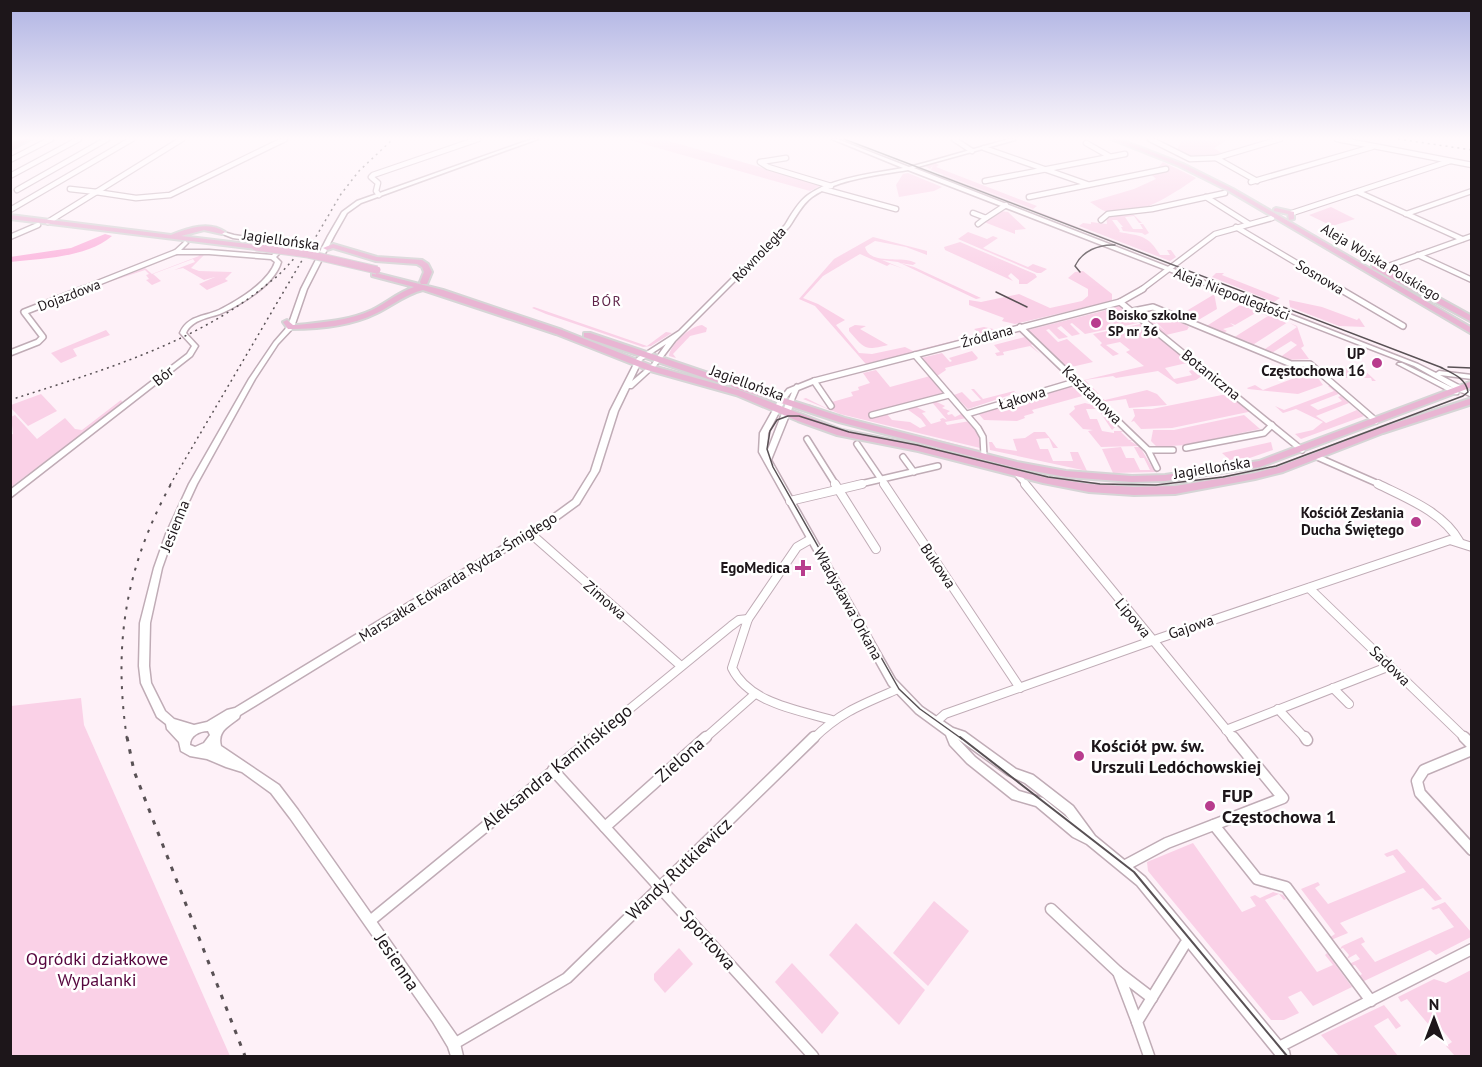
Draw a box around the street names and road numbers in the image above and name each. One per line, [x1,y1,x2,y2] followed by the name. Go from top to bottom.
[1318,219,1444,305] street label: Aleja Wojska Polskiego
[728,223,790,285] street label: Równoległa
[240,225,321,254] street label: Jagiellońska
[1293,256,1347,298] street label: Sosnowa
[1171,264,1293,324] street label: Aleja Niepodległości
[35,275,103,315] street label: Dojazdowa
[959,320,1015,352] street label: Źródlana
[1178,345,1245,404] street label: Botaniczna
[707,360,787,405] street label: Jagiellońska
[148,361,177,390] street label: Bór
[1058,361,1126,428] street label: Kasztanowa
[996,381,1048,414] street label: Łąkowa
[1171,452,1252,483] street label: Jagiellońska
[155,497,193,555] street label: Jesienna
[355,508,560,646] street label: Marszałka Edwarda Rydza-Śmigłego
[917,540,960,592] street label: Bukowa
[810,544,887,663] street label: Władysława Orkana
[580,576,631,623] street label: Zimowa
[1111,594,1156,641] street label: Lipowa
[1166,610,1216,643] street label: Gajowa
[1366,641,1415,690] street label: Sadowa
[477,699,637,835] street label: Aleksandra Kamińskiego
[650,732,709,787] street label: Zielona
[621,812,736,925] street label: Wandy Rutkiewicz
[675,905,741,975] street label: Sportowa
[369,928,425,995] street label: Jesienna

